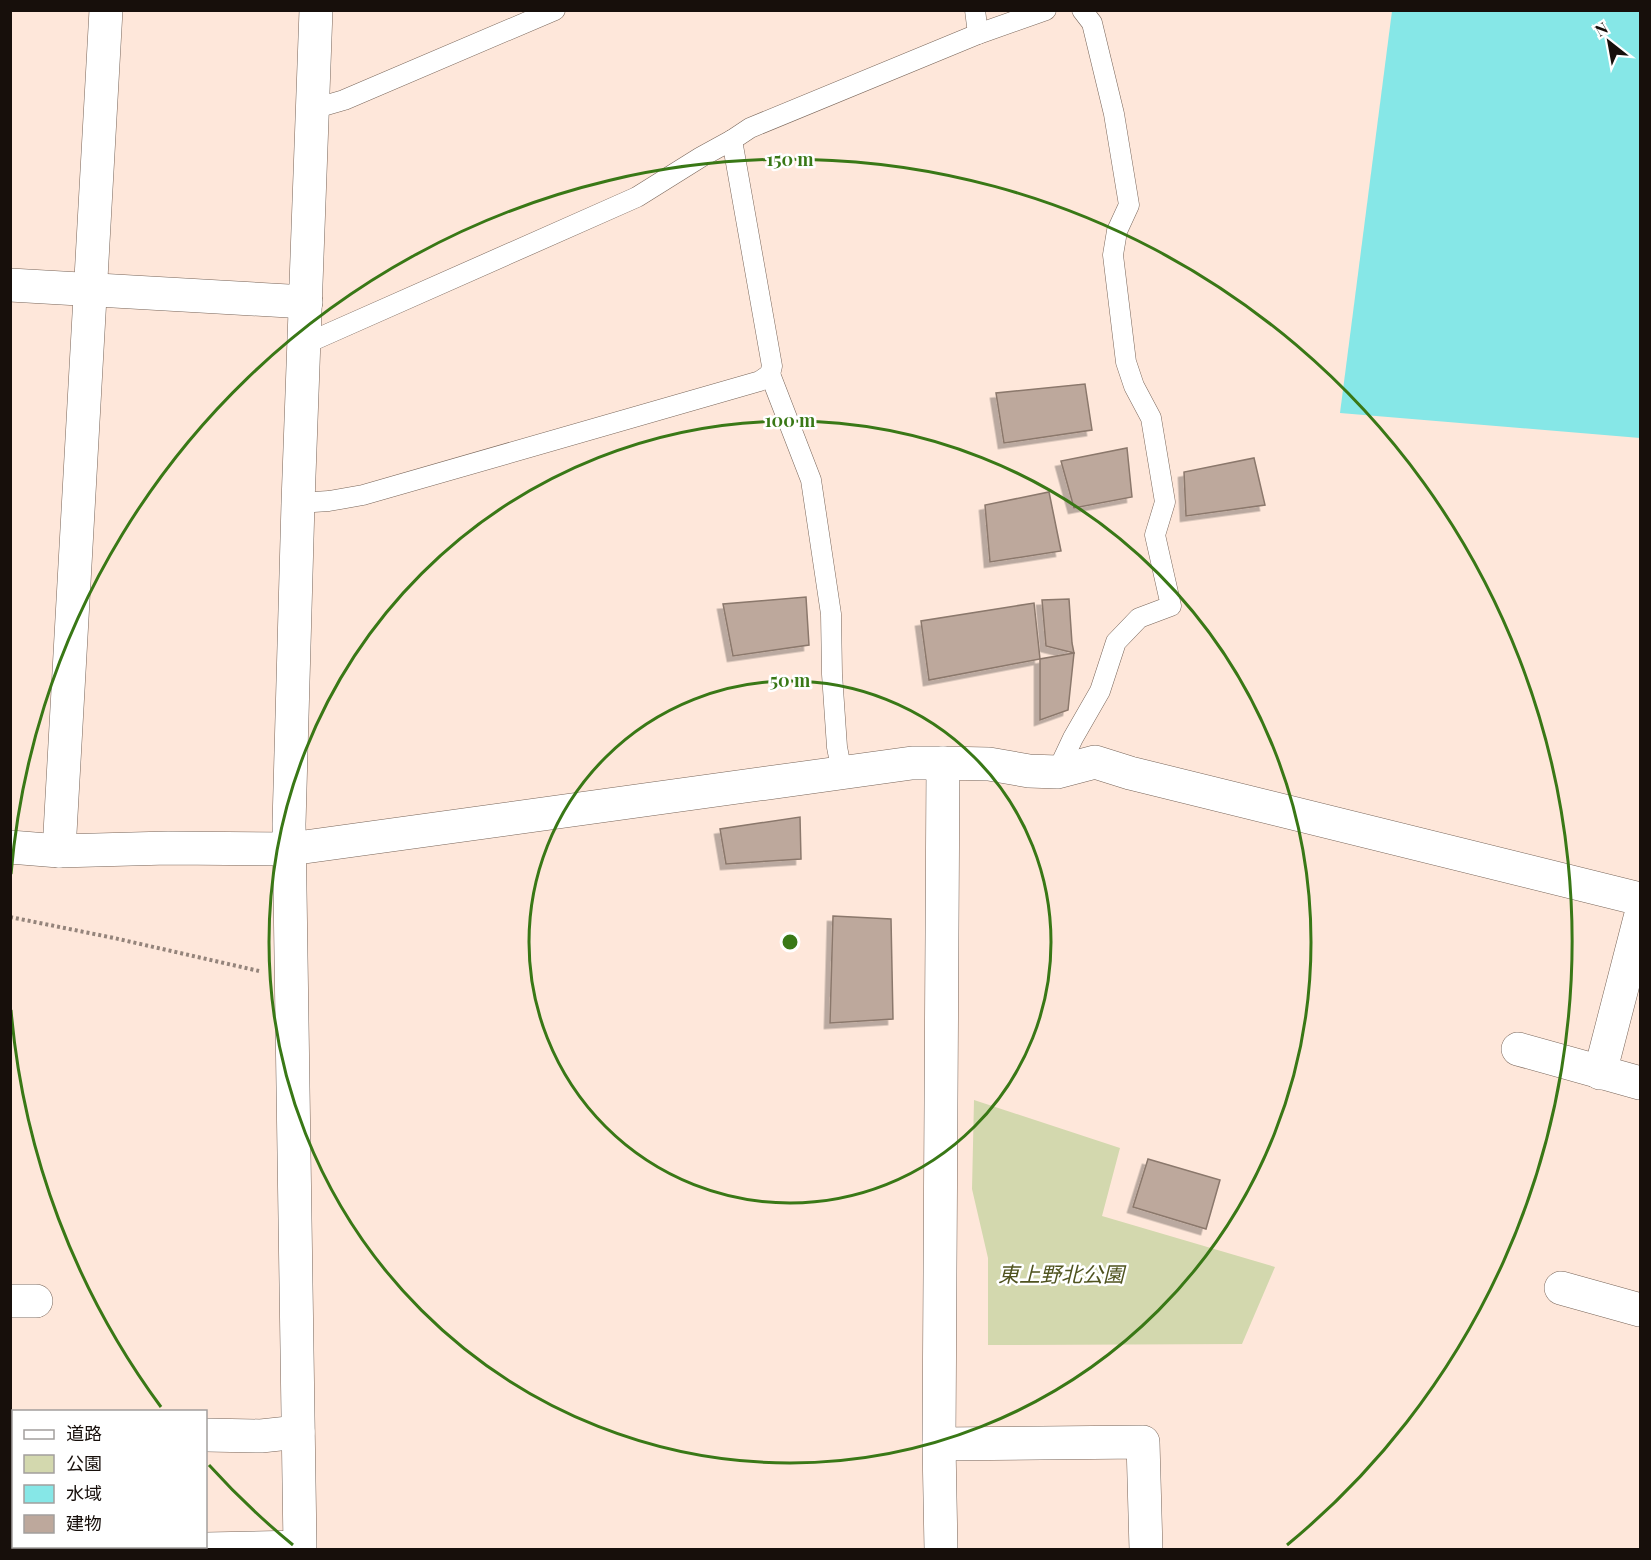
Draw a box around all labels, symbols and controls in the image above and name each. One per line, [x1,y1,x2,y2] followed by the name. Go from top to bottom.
[1579,12,1639,72] north arrow
[1591,17,1612,41] text: N
[766,147,814,171] text: 150 m
[765,408,816,432] text: 100 m
[770,668,811,692] text: 50 m
[780,932,800,952] centre of rings
[998,1259,1127,1287] park label: 東上野北公園
[12,1410,207,1548] legend
[66,1421,102,1445] text: 道路
[66,1451,102,1475] text: 公園
[66,1481,102,1505] text: 水域
[66,1511,102,1535] text: 建物

